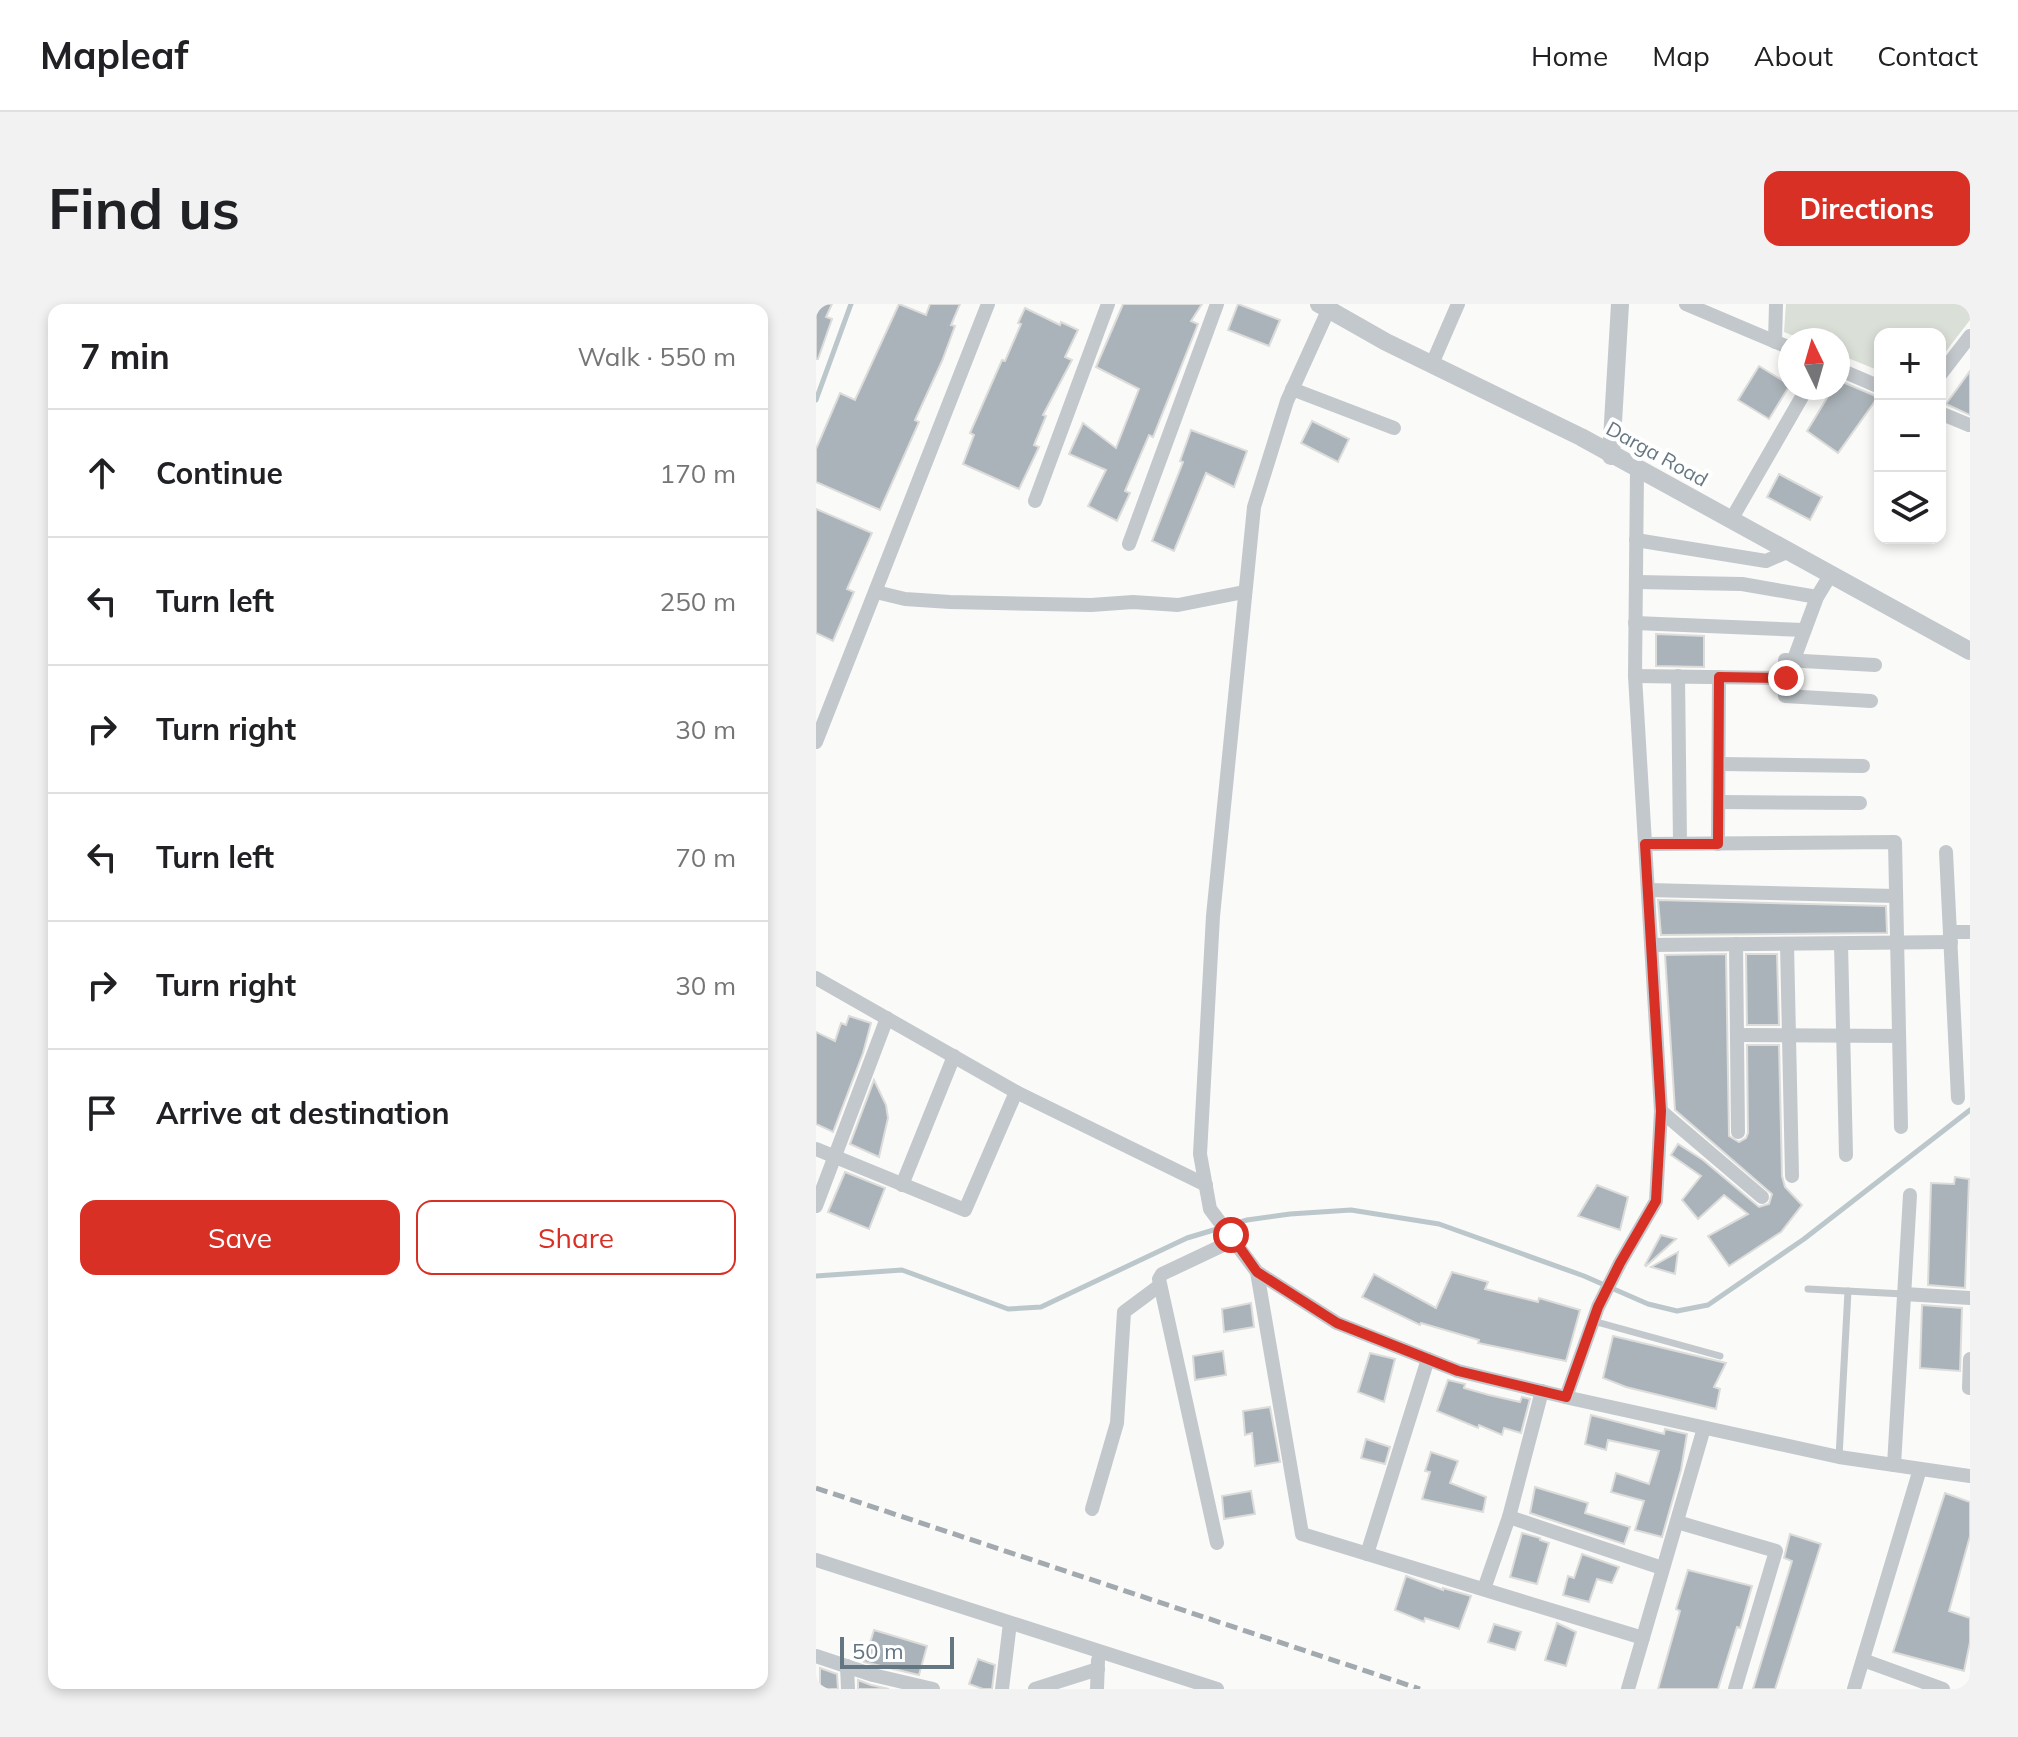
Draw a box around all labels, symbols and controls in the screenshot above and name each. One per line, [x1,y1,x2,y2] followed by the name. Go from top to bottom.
[40,31,188,79] text: Mapleaf
[1531,38,1608,73] text: Home
[1652,38,1710,73] text: Map
[1754,38,1833,73] text: About
[1877,38,1978,73] text: Contact
[1764,171,1970,246] button: Directions
[48,173,240,243] text: Find us
[1778,328,1850,400] north arrow
[1874,328,1946,544] map controls
[1874,328,1946,400] button: +
[80,335,170,378] text: 7 min
[577,340,736,373] text: Walk · 550 m
[1874,400,1946,472] button: −
[1602,415,1712,492] street label: Darga Road
[80,451,124,495] icon: ahead
[156,454,283,492] text: Continue
[660,457,736,490] text: 170 m
[1874,472,1946,544] button: layers
[80,579,124,623] icon: left
[156,582,274,620] text: Turn left
[660,585,736,618] text: 250 m
[1768,660,1804,696] route end
[80,707,124,751] icon: right
[156,710,296,748] text: Turn right
[675,713,736,746] text: 30 m
[80,835,124,879] icon: left
[156,838,274,876] text: Turn left
[675,841,736,874] text: 70 m
[80,963,124,1007] icon: right
[156,966,296,1004] text: Turn right
[675,969,736,1002] text: 30 m
[80,1091,124,1135] icon: arrive
[156,1094,450,1132] text: Arrive at destination
[80,1200,400,1275] button: Save
[416,1200,736,1275] button: Share
[1213,1217,1249,1253] route start
[840,1633,954,1669] scale bar
[852,1637,903,1665] text: 50 m

